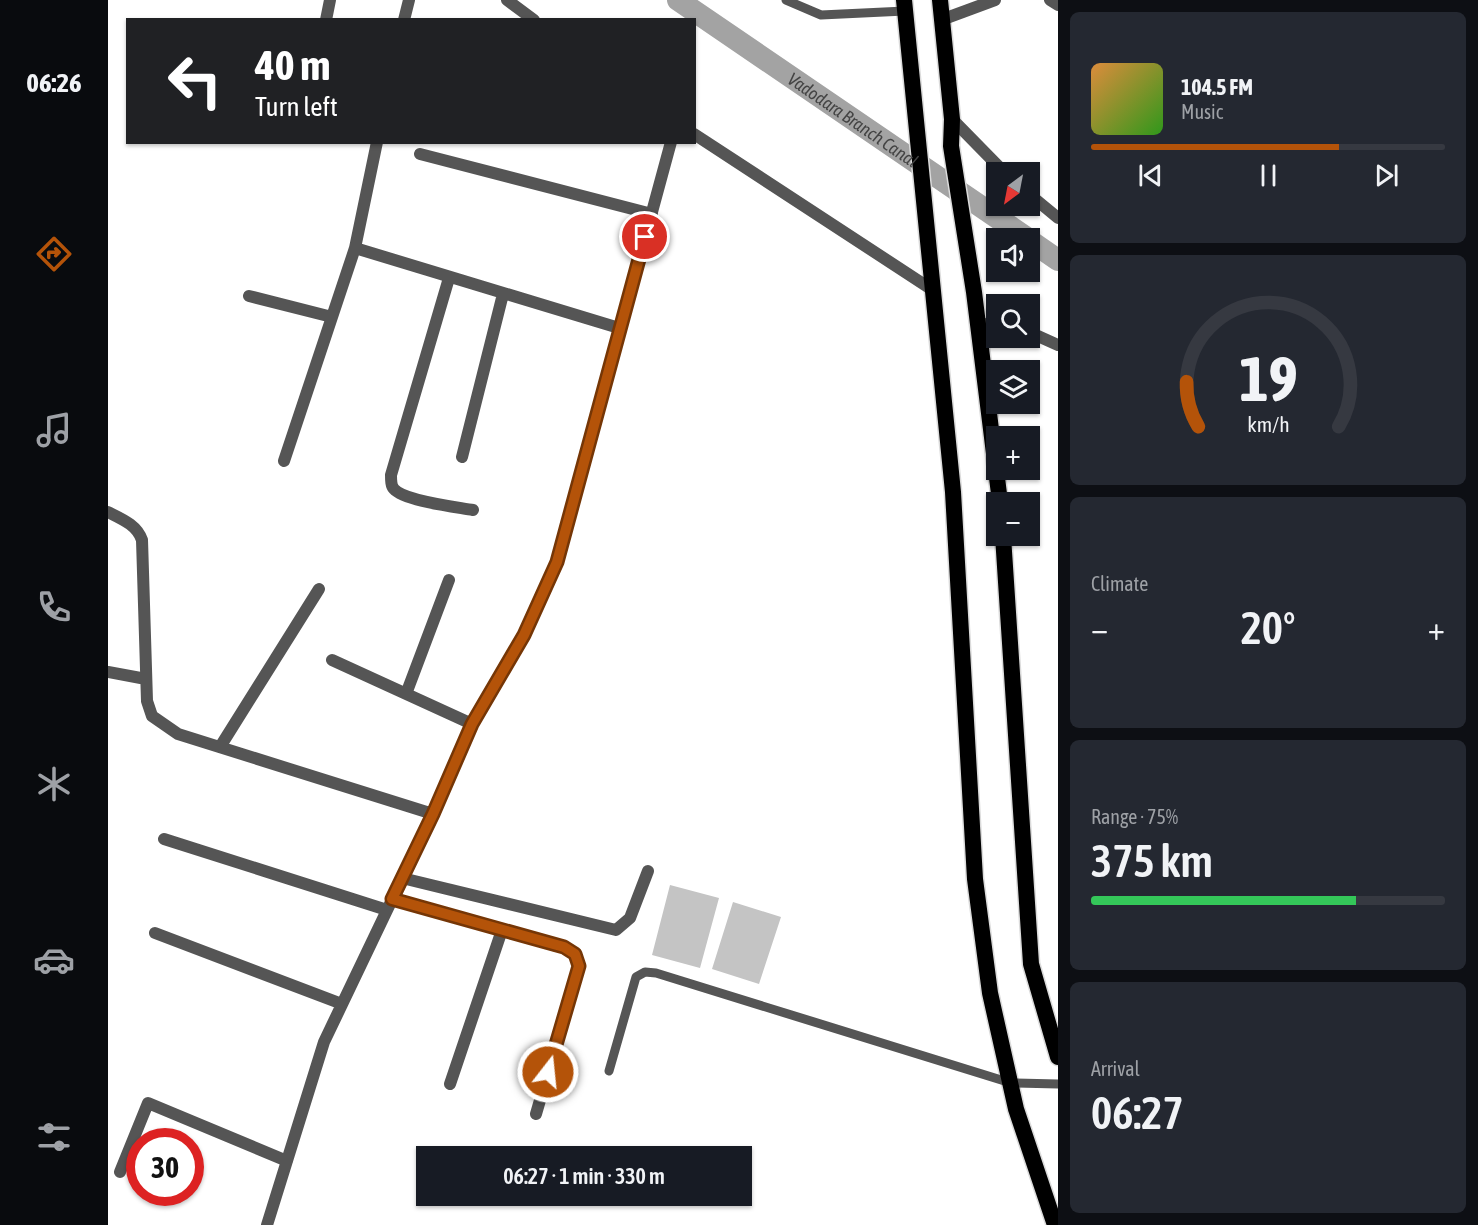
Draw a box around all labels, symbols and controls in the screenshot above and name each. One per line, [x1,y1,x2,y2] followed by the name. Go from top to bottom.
[255,41,330,89] text: 40 m
[156,42,234,120] icon: left
[26,67,82,98] text: 06:26
[784,68,922,171] water label: Vadodara Branch Canal
[1181,74,1253,100] text: 104.5 FM
[255,91,338,122] text: Turn left
[1181,100,1223,123] text: Music
[1134,159,1167,192] icon: previous
[1252,159,1285,192] icon: pause
[1370,159,1403,192] icon: next
[986,162,1040,216] north arrow
[986,162,1040,546] map controls
[619,211,670,262] pin
[628,220,661,253] icon: arrive
[986,228,1040,282] button: sound
[33,233,75,275] icon: directions
[986,294,1040,348] button: search
[1239,343,1297,414] text: 19
[986,360,1040,414] button: layers
[33,409,75,451] icon: music
[1247,412,1289,437] text: km/h
[986,426,1040,480] button: +
[986,492,1040,546] button: −
[1091,572,1148,595] text: Climate
[33,586,75,628] icon: phone
[1241,602,1295,654] text: 20°
[1091,609,1108,647] text: −
[1428,609,1445,647] text: +
[33,763,75,805] icon: climate
[1091,805,1178,828] text: Range · 75%
[1091,835,1213,887] text: 375 km
[33,939,75,981] icon: car
[516,1040,580,1104] position arrow
[1091,1057,1140,1080] text: Arrival
[1091,1087,1184,1139] text: 06:27
[33,1116,75,1158] icon: filters
[126,1128,204,1206] speed limit sign: 30
[503,1163,665,1189] text: 06:27 · 1 min · 330 m

